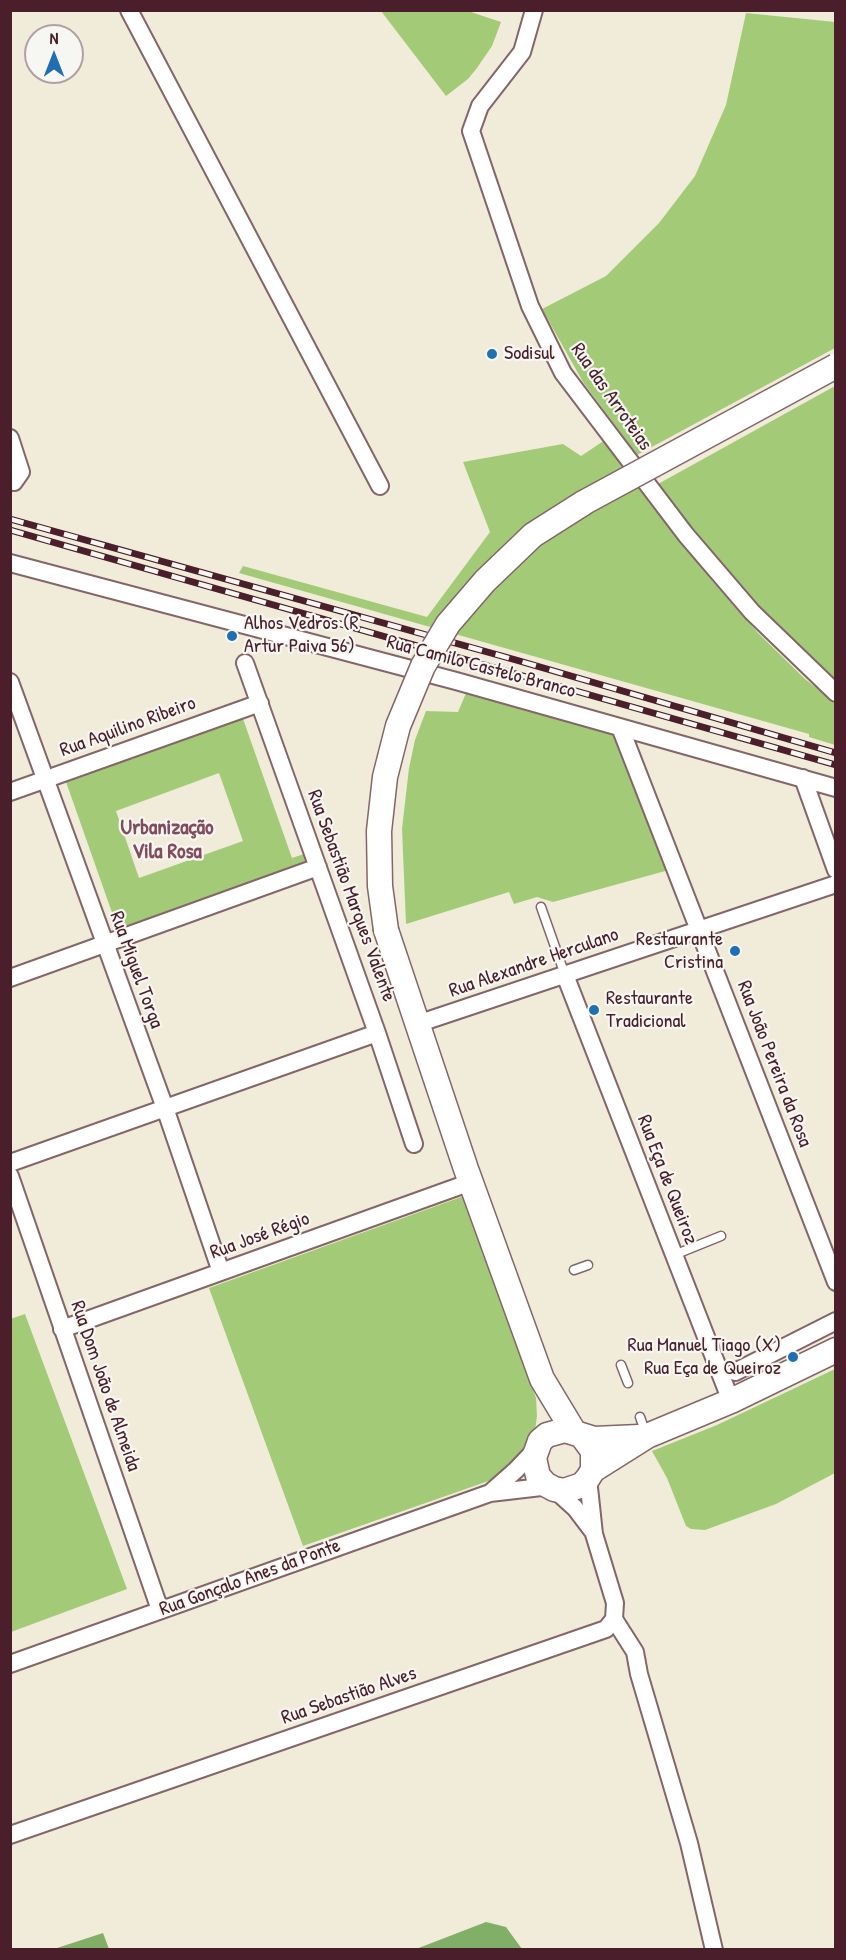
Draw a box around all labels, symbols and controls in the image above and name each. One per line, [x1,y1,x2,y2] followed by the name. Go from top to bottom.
[24,24,84,84] north arrow
[50,27,58,49] text: N
[565,339,657,455] street label: Rua das Arroteias
[504,342,555,366] place label: Sodisul
[485,347,499,361] marker: Sodisul
[244,612,359,659] place label: Alhos Vedros (R Artur Paiva 56)
[225,629,239,643] marker: Alhos Vedros (R Artur Paiva 56)
[384,630,578,704] street label: Rua Camilo Castelo Branco
[57,691,199,763] street label: Rua Aquilino Ribeiro
[302,787,400,1005] street label: Rua Sebastião Marques Valente
[121,815,213,865] district label: Urbanização Vila Rosa
[104,908,168,1032] street label: Rua Miguel Torga
[446,923,622,1003] street label: Rua Alexandre Herculano
[636,928,723,975] place label: Restaurante Cristina
[728,944,742,958] marker: Restaurante Cristina
[731,977,817,1151] street label: Rua João Pereira da Rosa
[606,987,693,1034] place label: Restaurante Tradicional
[587,1003,601,1017] marker: Restaurante Tradicional
[631,1112,703,1248] street label: Rua Eça de Queiroz
[207,1207,313,1265] street label: Rua José Régio
[65,1298,145,1474] street label: Rua Dom João de Almeida
[628,1334,781,1381] place label: Rua Manuel Tiago (X) Rua Eça de Queiroz
[786,1350,800,1364] marker: Rua Manuel Tiago (X) Rua Eça de Queiroz
[156,1534,344,1622] street label: Rua Gonçalo Anes da Ponte
[278,1662,420,1730] street label: Rua Sebastião Alves

